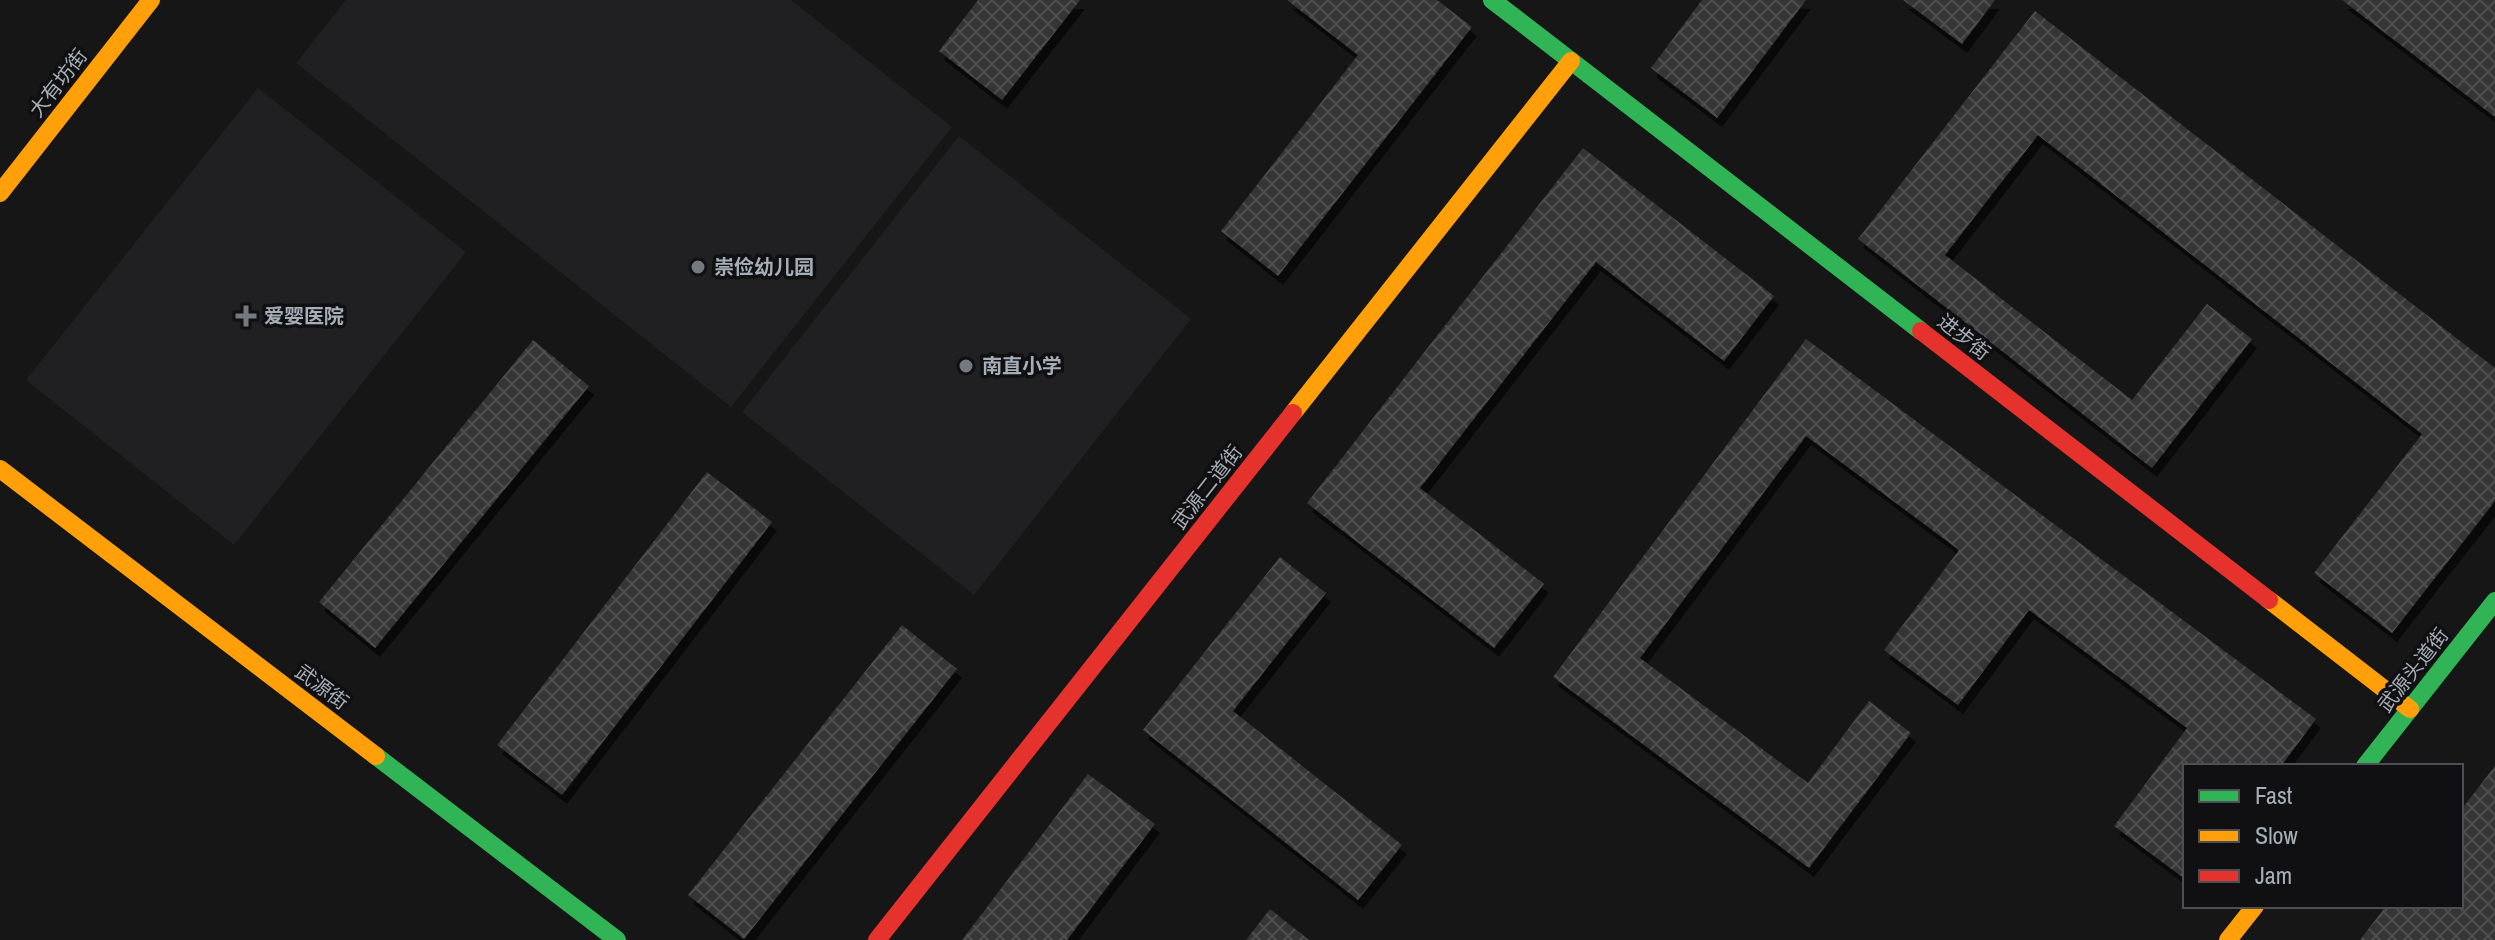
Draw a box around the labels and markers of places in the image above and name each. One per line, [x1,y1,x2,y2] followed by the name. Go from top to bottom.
[714,253,814,280] place label: 崇俭幼儿园
[689,258,707,276] marker: 崇俭幼儿园
[264,302,344,329] place label: 爱婴医院
[235,305,257,327] marker: 爱婴医院
[982,352,1062,379] place label: 南直小学
[957,357,975,375] marker: 南直小学

